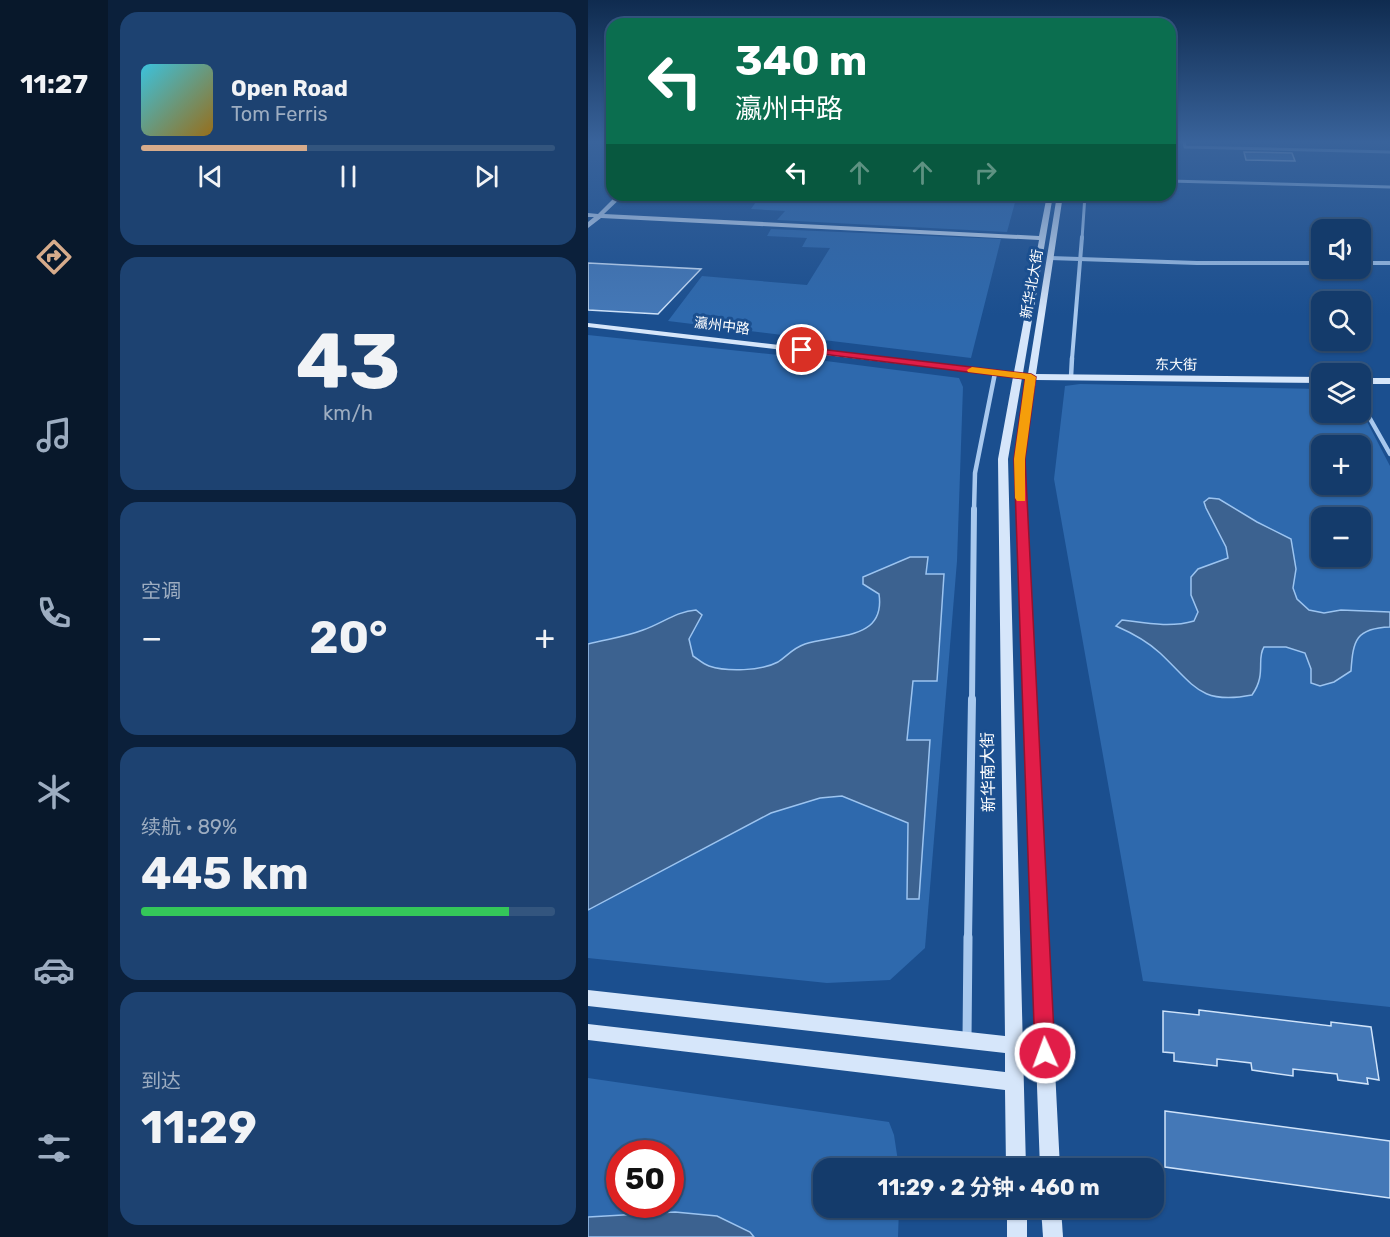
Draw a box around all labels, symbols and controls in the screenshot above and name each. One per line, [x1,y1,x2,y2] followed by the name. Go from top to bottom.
[735,36,867,86] text: 340 m
[636,42,714,120] icon: left
[20,68,88,100] text: 11:27
[231,75,348,102] text: Open Road
[735,93,843,125] text: 瀛州中路
[231,102,328,126] text: Tom Ferris
[780,156,813,189] icon: left
[843,156,876,189] icon: ahead
[906,156,939,189] icon: ahead
[969,156,1002,189] icon: right
[194,160,227,193] icon: previous
[332,160,365,193] icon: pause
[470,160,503,193] icon: next
[1311,219,1371,567] map controls
[1311,219,1371,279] button: sound
[33,236,75,278] icon: directions
[1018,248,1046,320] street label: 新华北大街
[1311,291,1371,351] button: search
[693,314,751,338] street label: 瀛州中路
[296,315,400,408] text: 43
[776,324,827,375] pin
[785,333,818,366] icon: arrive
[1155,356,1197,374] street label: 东大街
[1311,363,1371,423] button: layers
[323,401,373,425] text: km/h
[33,414,75,456] icon: music
[1311,435,1371,495] button: +
[1311,507,1371,567] button: −
[141,579,181,603] text: 空调
[33,592,75,634] icon: phone
[309,611,388,664] text: 20°
[141,618,162,657] text: −
[534,618,555,657] text: +
[978,732,998,812] street label: 新华南大街
[33,771,75,813] icon: climate
[141,815,237,839] text: 续航 · 89%
[141,847,309,900] text: 445 km
[33,949,75,991] icon: car
[1013,1021,1077,1085] position arrow
[141,1069,181,1093] text: 到达
[141,1101,257,1154] text: 11:29
[33,1127,75,1169] icon: filters
[606,1140,684,1218] speed limit sign: 50
[877,1174,1100,1201] text: 11:29 · 2 分钟 · 460 m

